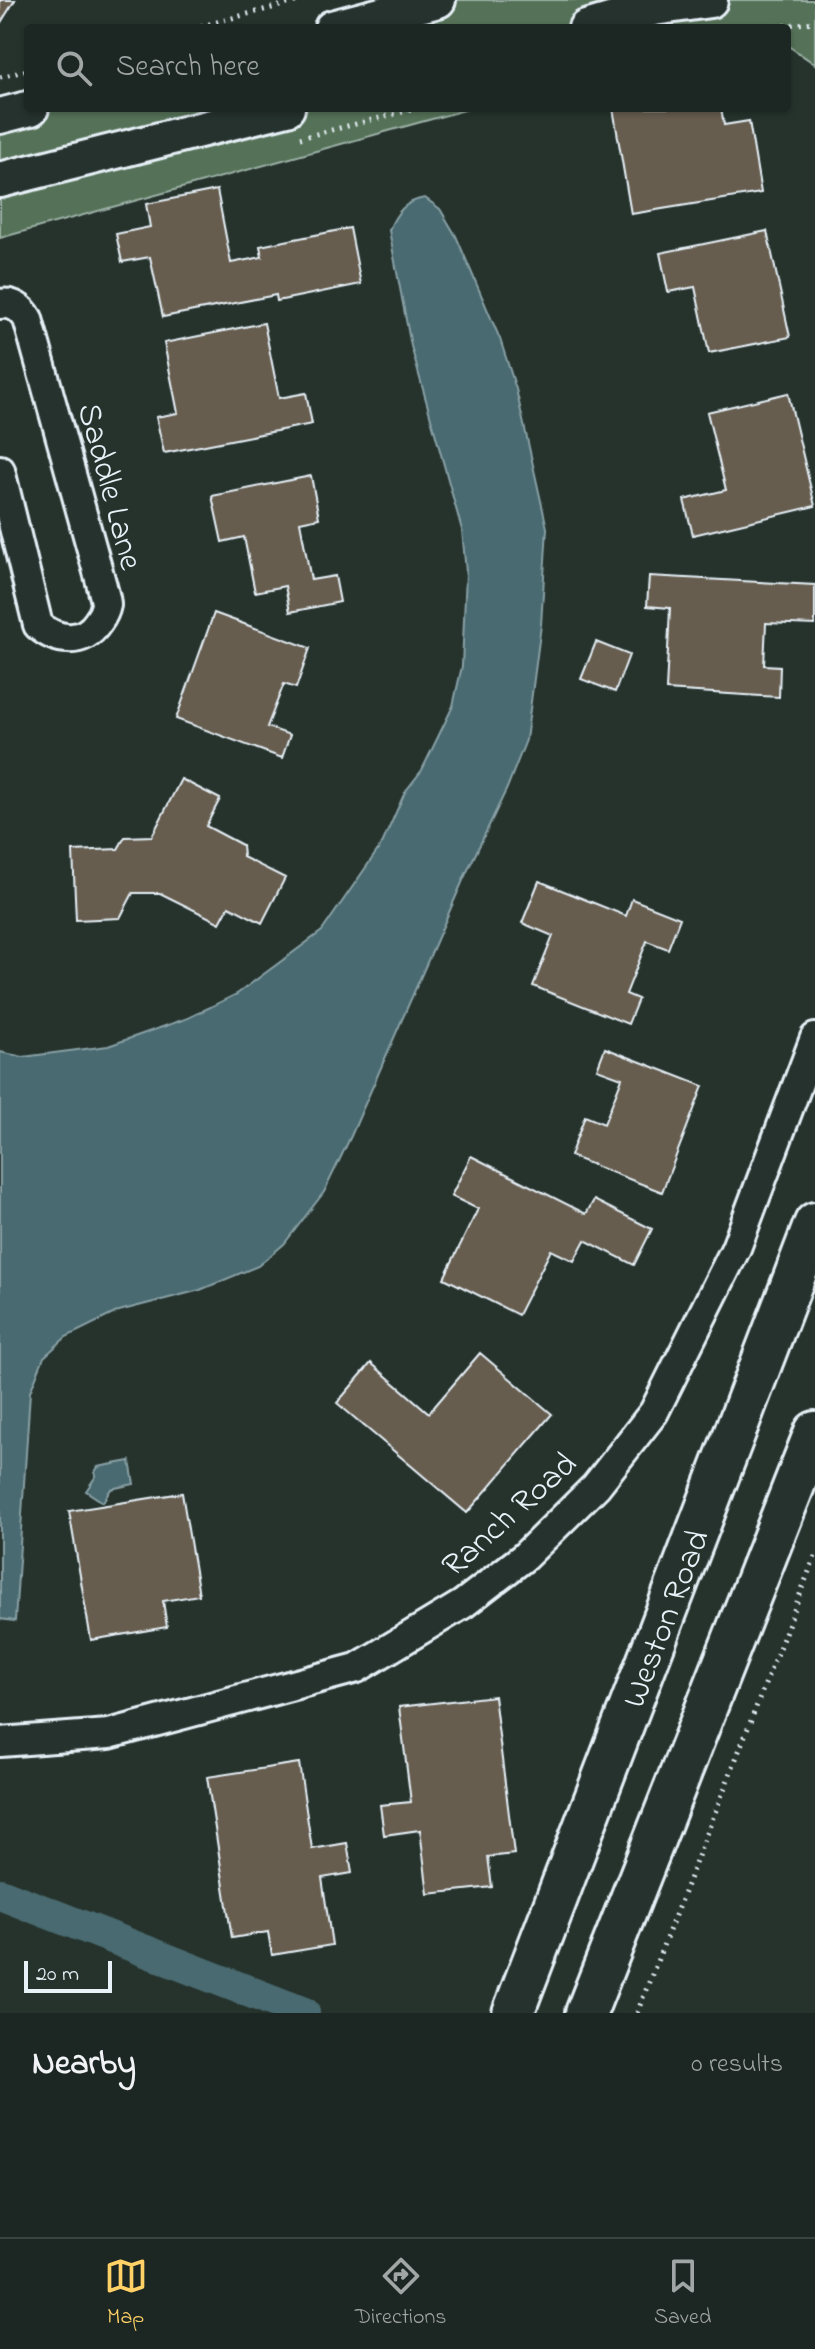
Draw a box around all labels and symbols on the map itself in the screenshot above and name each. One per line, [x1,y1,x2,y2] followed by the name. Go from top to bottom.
[62,398,155,577] street label: Saddle Lane
[432,1441,590,1591] street label: Ranch Road
[611,1523,725,1716] street label: Weston Road
[24,1957,112,1993] scale bar

